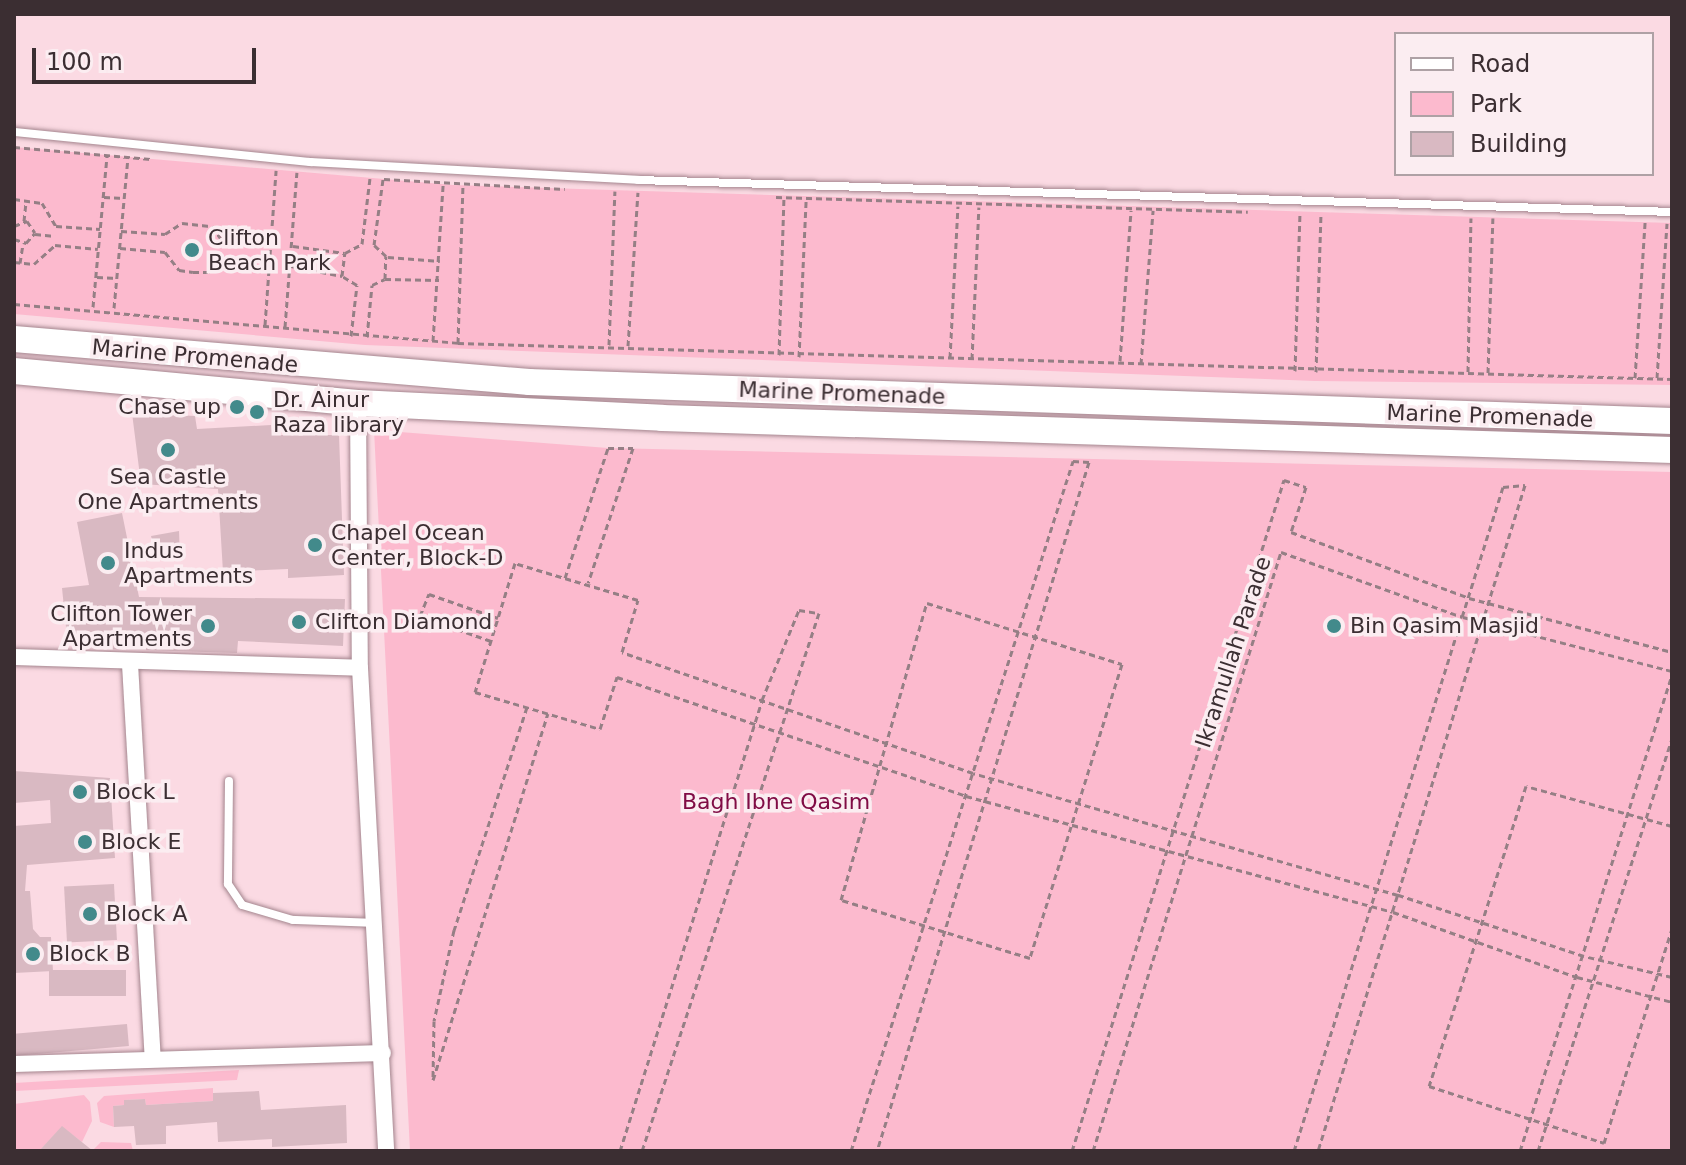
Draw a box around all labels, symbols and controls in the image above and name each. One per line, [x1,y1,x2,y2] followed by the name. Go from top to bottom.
[36,32,260,82] scale bar
[1394,32,1654,176] legend
[46,48,123,76] text: 100 m
[1470,50,1530,78] text: Road
[1470,90,1522,118] text: Park
[1470,130,1567,158] text: Building
[208,224,331,276] place label: Clifton Beach Park
[183,241,201,259] marker: Clifton Beach Park
[91,334,299,378] street label: Marine Promenade
[738,376,946,410] street label: Marine Promenade
[273,386,404,438] place label: Dr. Ainur Raza library
[118,394,221,420] place label: Chase up
[228,398,246,416] marker: Chase up
[1386,399,1594,433] street label: Marine Promenade
[248,403,266,421] marker: Dr. Ainur Raza library
[159,441,177,459] marker: Sea Castle One Apartments
[78,463,258,514] place label: Sea Castle One Apartments
[331,519,503,570] place label: Chapel Ocean Center, Block-D
[306,536,324,554] marker: Chapel Ocean Center, Block-D
[124,537,253,588] place label: Indus Apartments
[1190,553,1276,751] street label: Ikramullah Parade
[99,554,117,572] marker: Indus Apartments
[50,600,192,652] place label: Clifton Tower Apartments
[315,609,492,635] place label: Clifton Diamond
[290,613,308,631] marker: Clifton Diamond
[1350,613,1539,639] place label: Bin Qasim Masjid
[199,617,217,635] marker: Clifton Tower Apartments
[1325,617,1343,635] marker: Bin Qasim Masjid
[96,779,175,805] place label: Block L
[71,783,89,801] marker: Block L
[682,789,870,815] park label: Bagh Ibne Qasim
[101,829,181,855] place label: Block E
[76,833,94,851] marker: Block E
[106,901,188,927] place label: Block A
[81,905,99,923] marker: Block A
[49,941,131,967] place label: Block B
[24,945,42,963] marker: Block B

